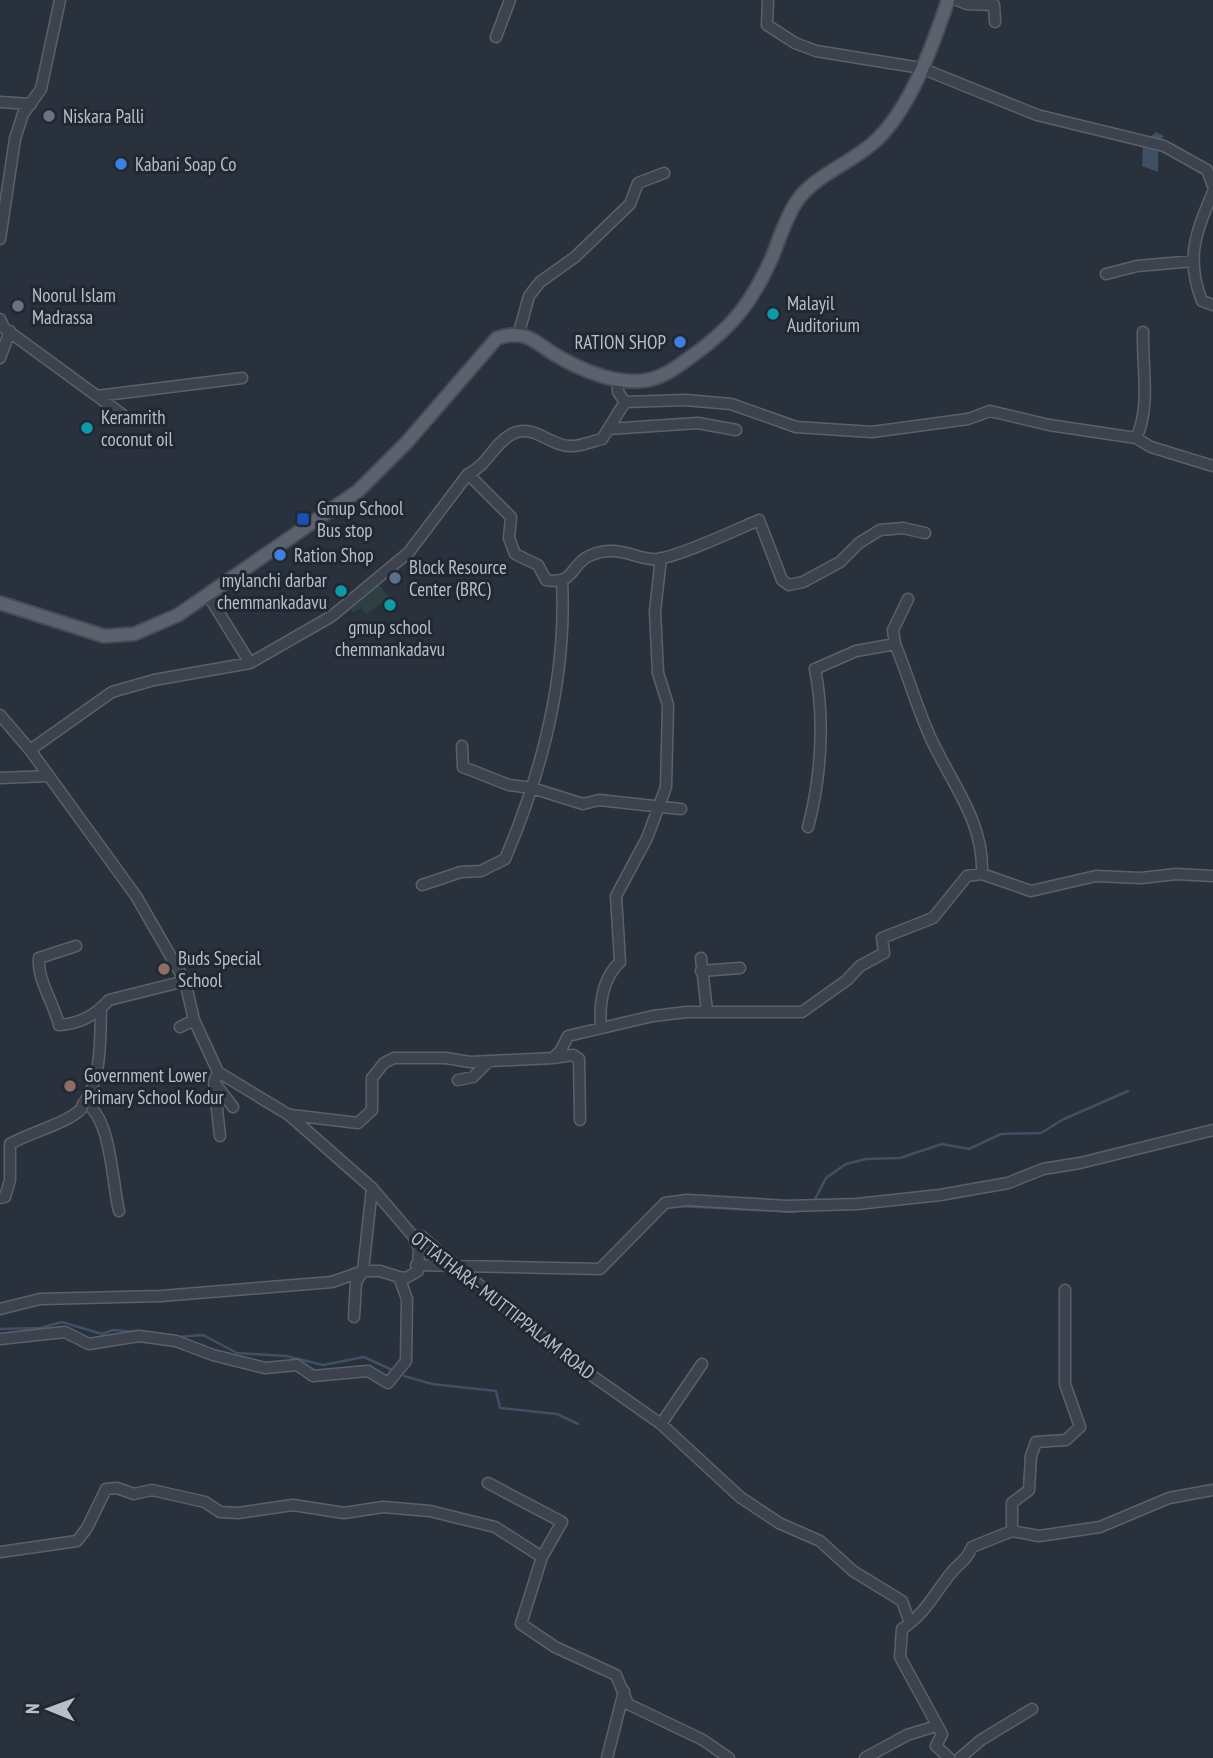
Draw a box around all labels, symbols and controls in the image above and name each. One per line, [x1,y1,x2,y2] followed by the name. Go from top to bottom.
[63,104,144,128] place label: Niskara Palli
[41,108,57,124] marker: Niskara Palli
[135,152,237,176] place label: Kabani Soap Co
[113,156,129,172] marker: Kabani Soap Co
[32,283,116,329] place label: Noorul Islam Madrassa
[787,291,860,337] place label: Malayil Auditorium
[10,298,26,314] marker: Noorul Islam Madrassa
[765,306,781,322] marker: Malayil Auditorium
[574,330,666,354] place label: RATION SHOP
[672,334,688,350] marker: RATION SHOP
[101,405,173,451] place label: Keramrith coconut oil
[79,420,95,436] marker: Keramrith coconut oil
[317,496,404,542] place label: Gmup School Bus stop
[295,511,311,527] marker: Gmup School Bus stop
[294,543,374,567] place label: Ration Shop
[272,547,288,563] marker: Ration Shop
[409,555,507,601] place label: Block Resource Center (BRC)
[217,568,328,614] place label: mylanchi darbar chemmankadavu
[387,570,403,586] marker: Block Resource Center (BRC)
[333,583,349,599] marker: mylanchi darbar chemmankadavu
[382,597,398,613] marker: gmup school chemmankadavu
[335,615,445,661] place label: gmup school chemmankadavu
[178,946,261,992] place label: Buds Special School
[156,961,172,977] marker: Buds Special School
[84,1063,225,1109] place label: Government Lower Primary School Kodur
[62,1078,78,1094] marker: Government Lower Primary School Kodur
[406,1226,600,1384] street label: OTTATHARA- MUTTIPPALAM ROAD
[14,1674,84,1744] north arrow
[20,1703,44,1714] text: N

